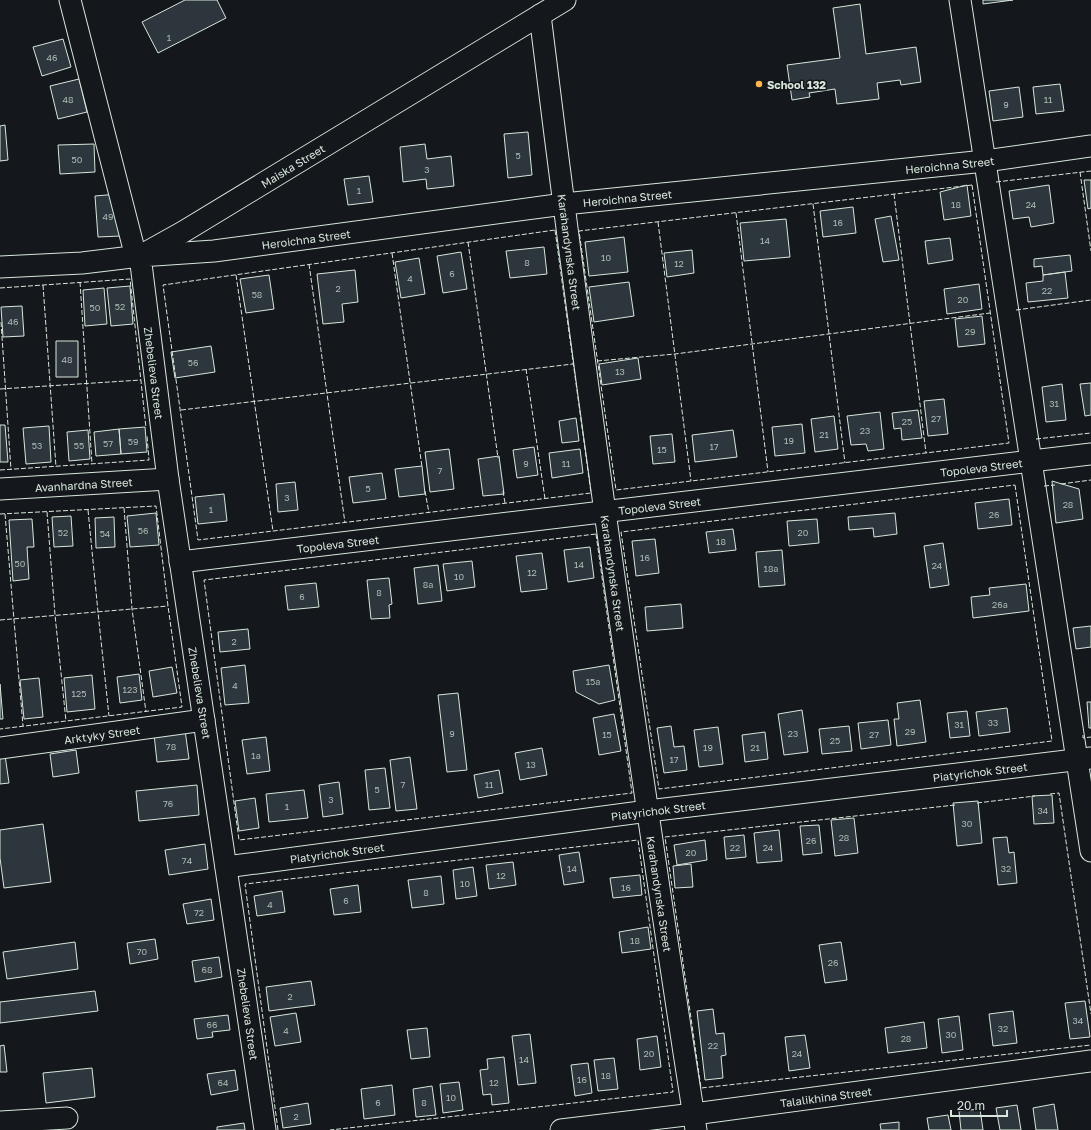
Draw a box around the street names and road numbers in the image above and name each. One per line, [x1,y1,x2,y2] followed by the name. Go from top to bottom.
[258,141,327,190] street label: Maiska Street
[905,153,995,176] street label: Heroichna Street
[582,187,673,209] street label: Heroichna Street
[556,193,584,311] street label: Karahandynska Street
[261,226,351,251] street label: Heroichna Street
[142,326,166,420] street label: Zhebelieva Street
[939,456,1023,478] street label: Topoleva Street
[35,475,133,493] street label: Avanhardna Street
[618,494,702,516] street label: Topoleva Street
[599,514,628,632] street label: Karahandynska Street
[296,532,380,555] street label: Topoleva Street
[186,646,214,740] street label: Zhebelieva Street
[63,722,141,746] street label: Arktyky Street
[932,759,1028,783] street label: Piatyrichok Street
[610,798,706,822] street label: Piatyrichok Street
[645,835,675,953] street label: Karahandynska Street
[289,840,385,865] street label: Piatyrichok Street
[235,967,261,1061] street label: Zhebelieva Street
[779,1084,873,1109] street label: Talalikhina Street

